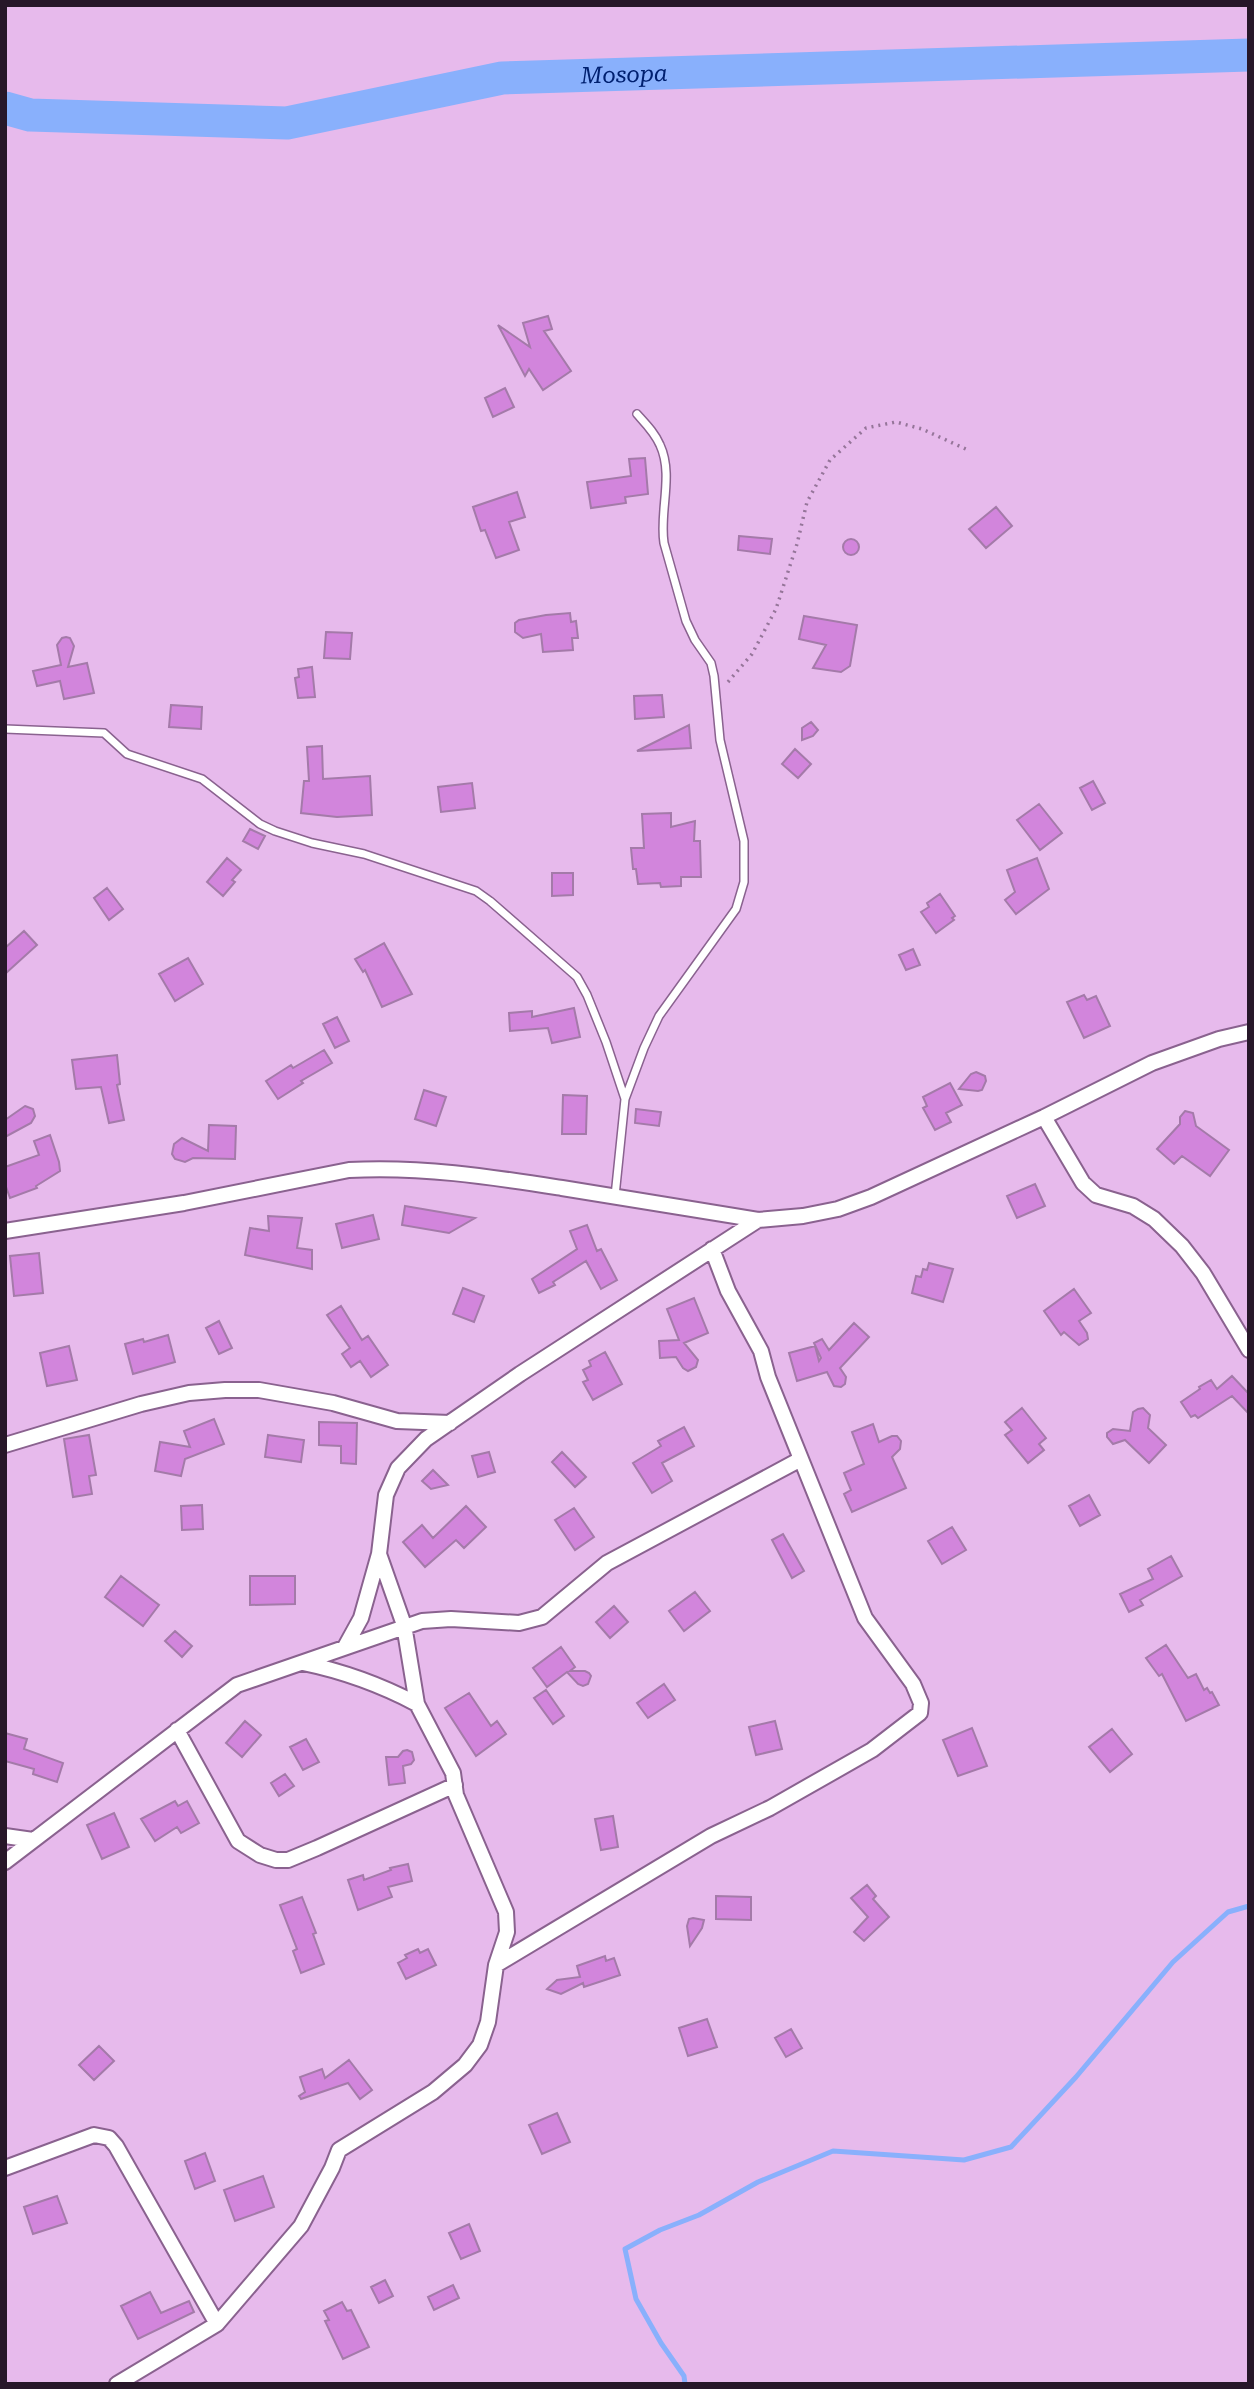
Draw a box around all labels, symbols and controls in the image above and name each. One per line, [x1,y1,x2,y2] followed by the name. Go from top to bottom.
[579,59,668,89] water label: Mosopa

